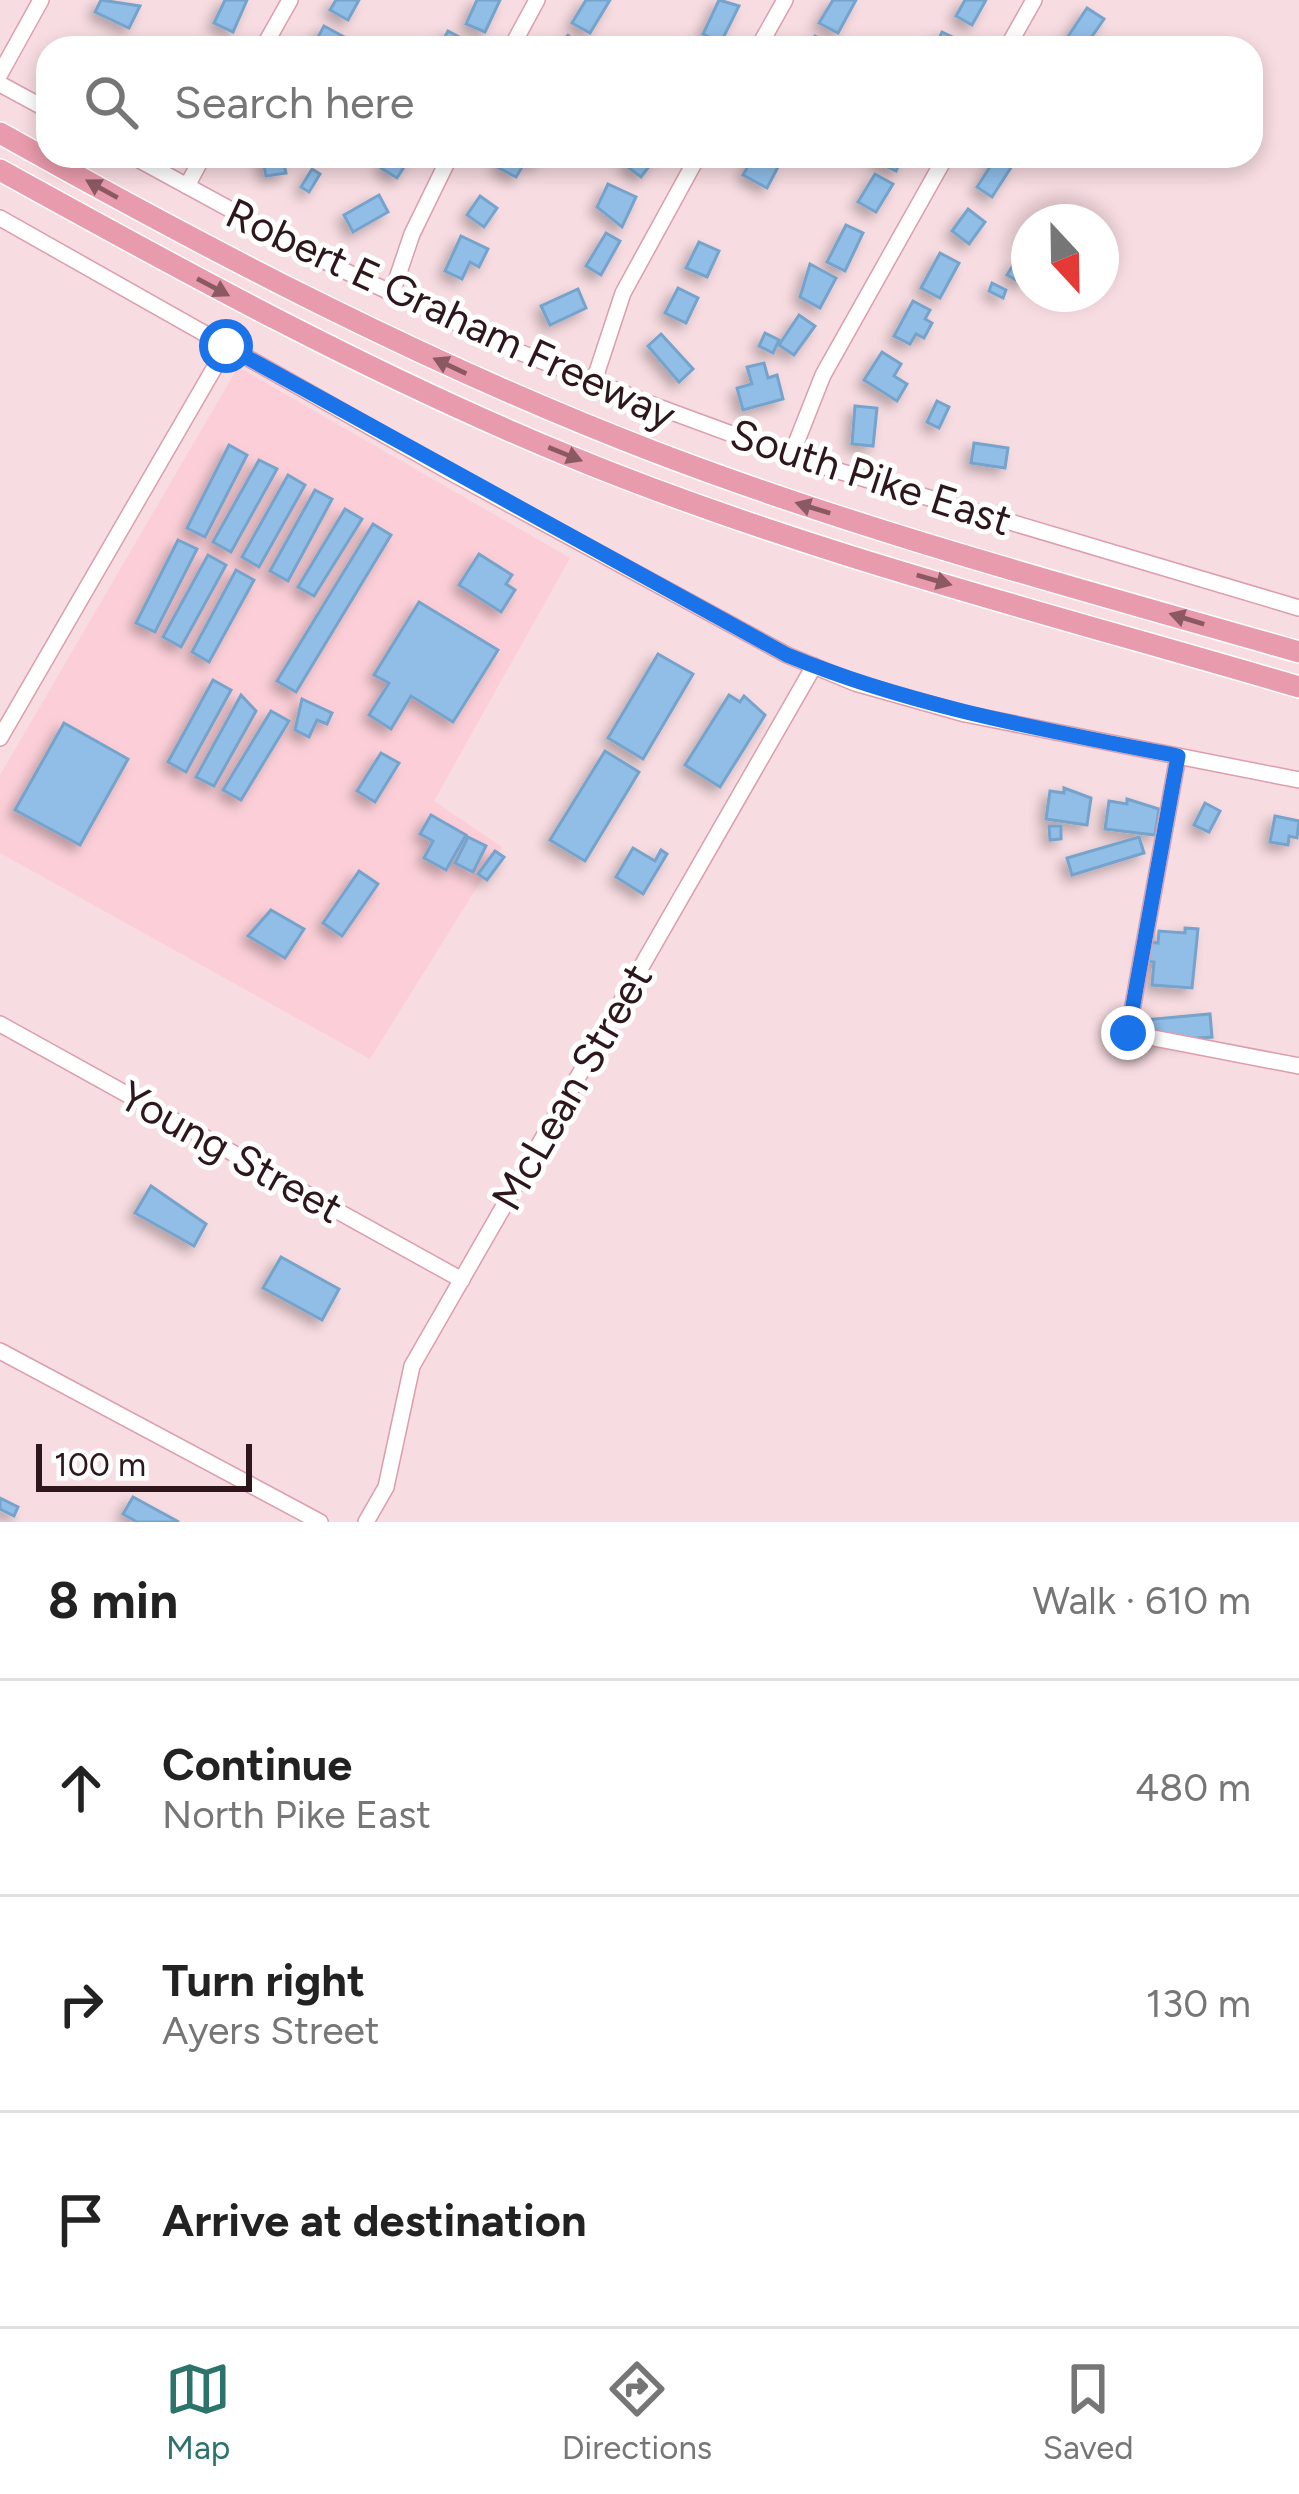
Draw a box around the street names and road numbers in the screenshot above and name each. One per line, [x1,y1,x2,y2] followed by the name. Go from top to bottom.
[218,187,684,441] street label: Robert E Graham Freeway
[724,408,1018,546] street label: South Pike East
[481,955,663,1219] street label: McLean Street
[111,1070,351,1234] street label: Young Street

